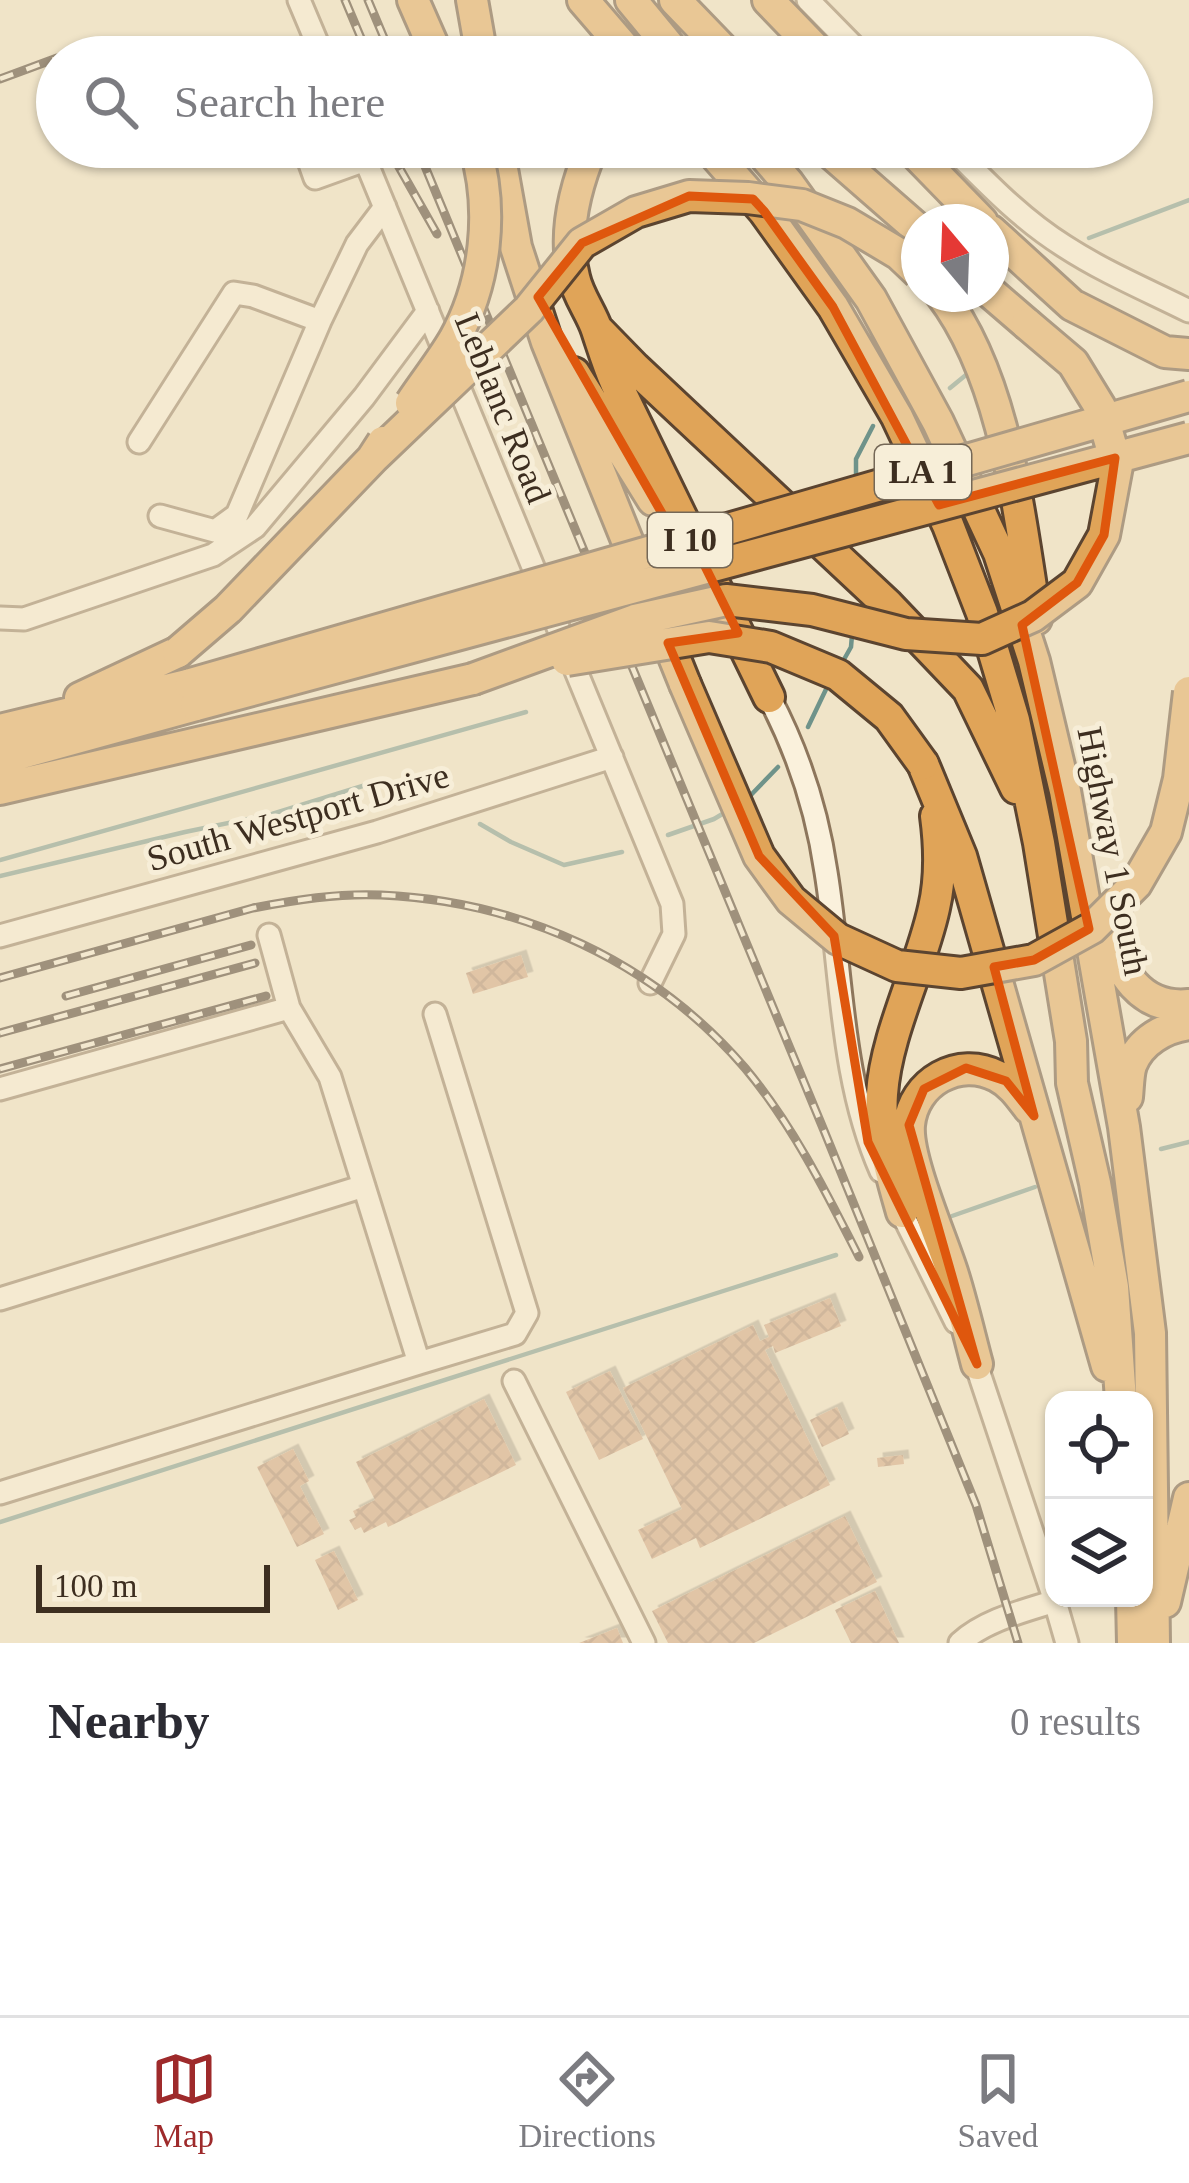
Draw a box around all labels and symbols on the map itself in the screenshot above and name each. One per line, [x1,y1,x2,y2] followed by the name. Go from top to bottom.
[901,204,1009,312] north arrow
[447,307,559,509] street label: Leblanc Road
[875,445,971,499] road number: LA 1
[648,513,732,567] road number: I 10
[1069,723,1157,979] street label: Highway 1 South
[142,755,454,879] street label: South Westport Drive
[36,1559,270,1612] scale bar

